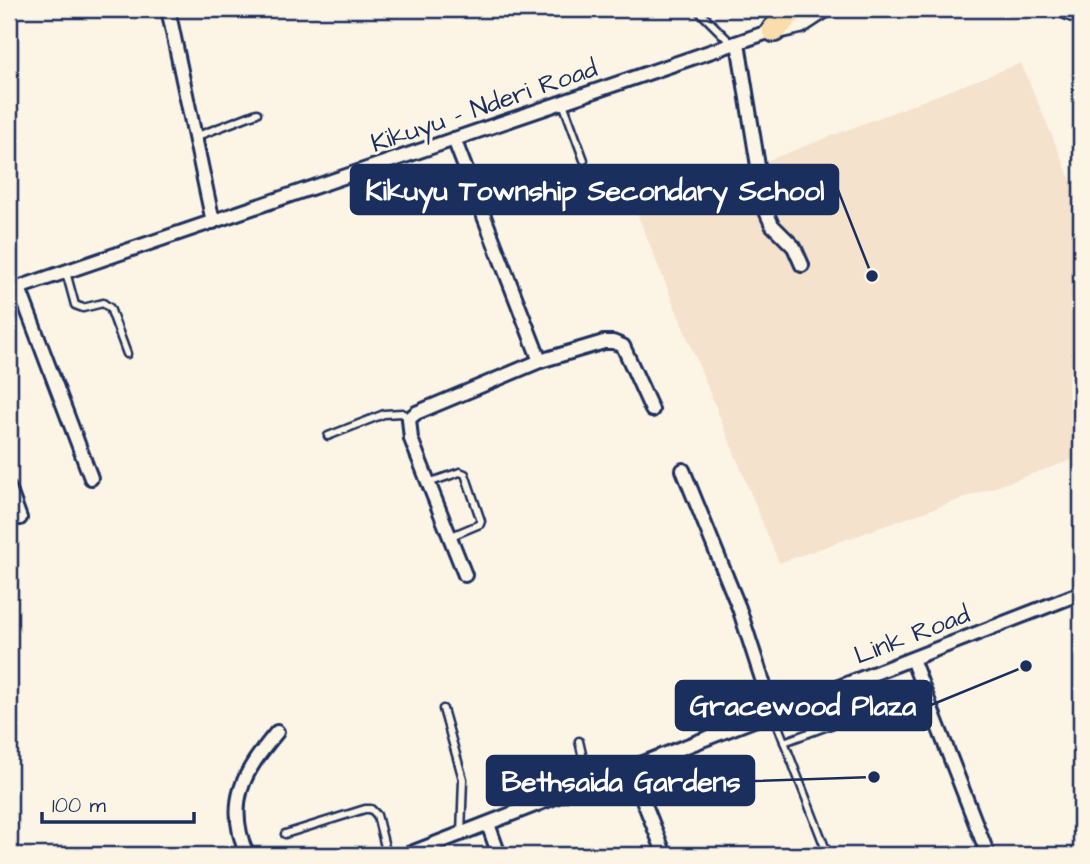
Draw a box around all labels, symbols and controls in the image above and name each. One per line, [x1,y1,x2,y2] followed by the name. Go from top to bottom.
[366,50,603,164] street label: Kikuyu - Nderi Road
[351,165,838,214] callout: Kikuyu Township Secondary School
[366,172,824,214] text: Kikuyu Township Secondary School
[849,597,975,673] street label: Link Road
[676,681,931,730] callout: Gracewood Plaza
[690,687,917,726] text: Gracewood Plaza
[487,756,754,805] callout: Bethsaida Gardens
[501,763,741,802] text: Bethsaida Gardens
[42,780,194,824] scale bar
[52,791,107,820] text: 100 m

